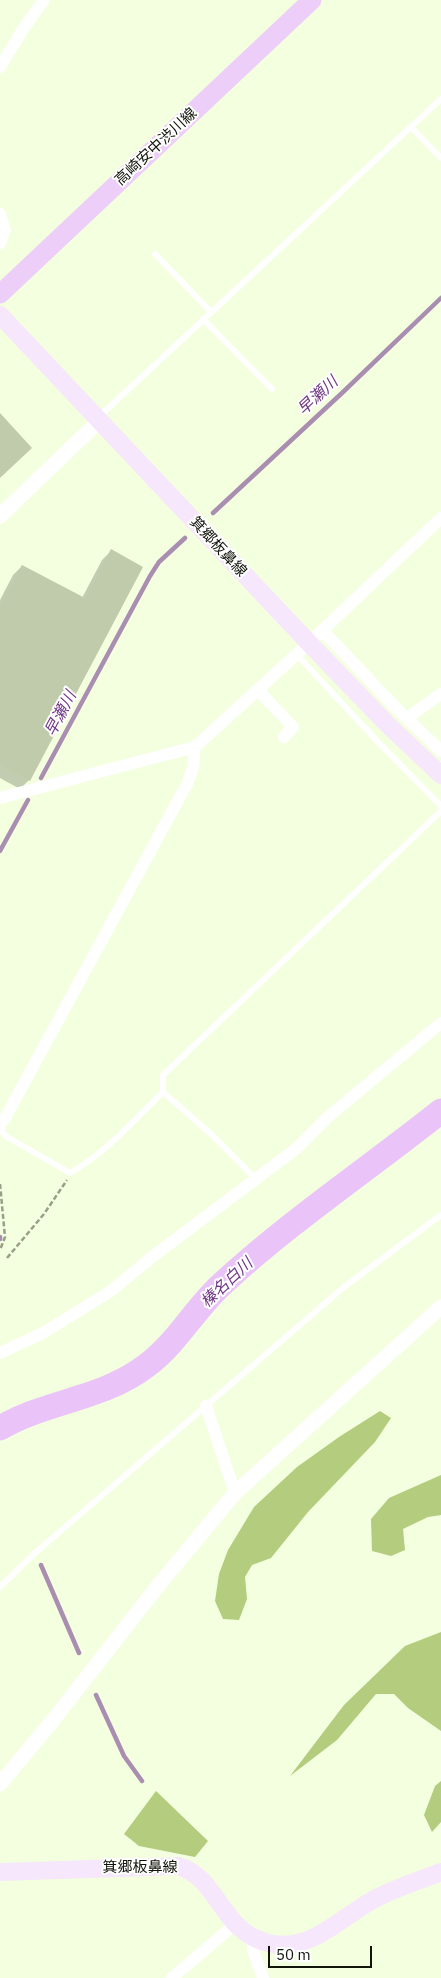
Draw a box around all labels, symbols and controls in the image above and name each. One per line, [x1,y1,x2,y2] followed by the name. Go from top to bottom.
[111,105,201,189] street label: 高崎安中渋川線
[294,373,342,419] water label: 早瀬川
[186,513,250,581] street label: 箕郷板鼻線
[41,688,81,740] water label: 早瀬川
[197,1254,257,1312] water label: 榛名白川
[103,1859,177,1877] street label: 箕郷板鼻線
[271,1936,375,1968] scale bar
[276,1945,311,1964] text: 50 m

